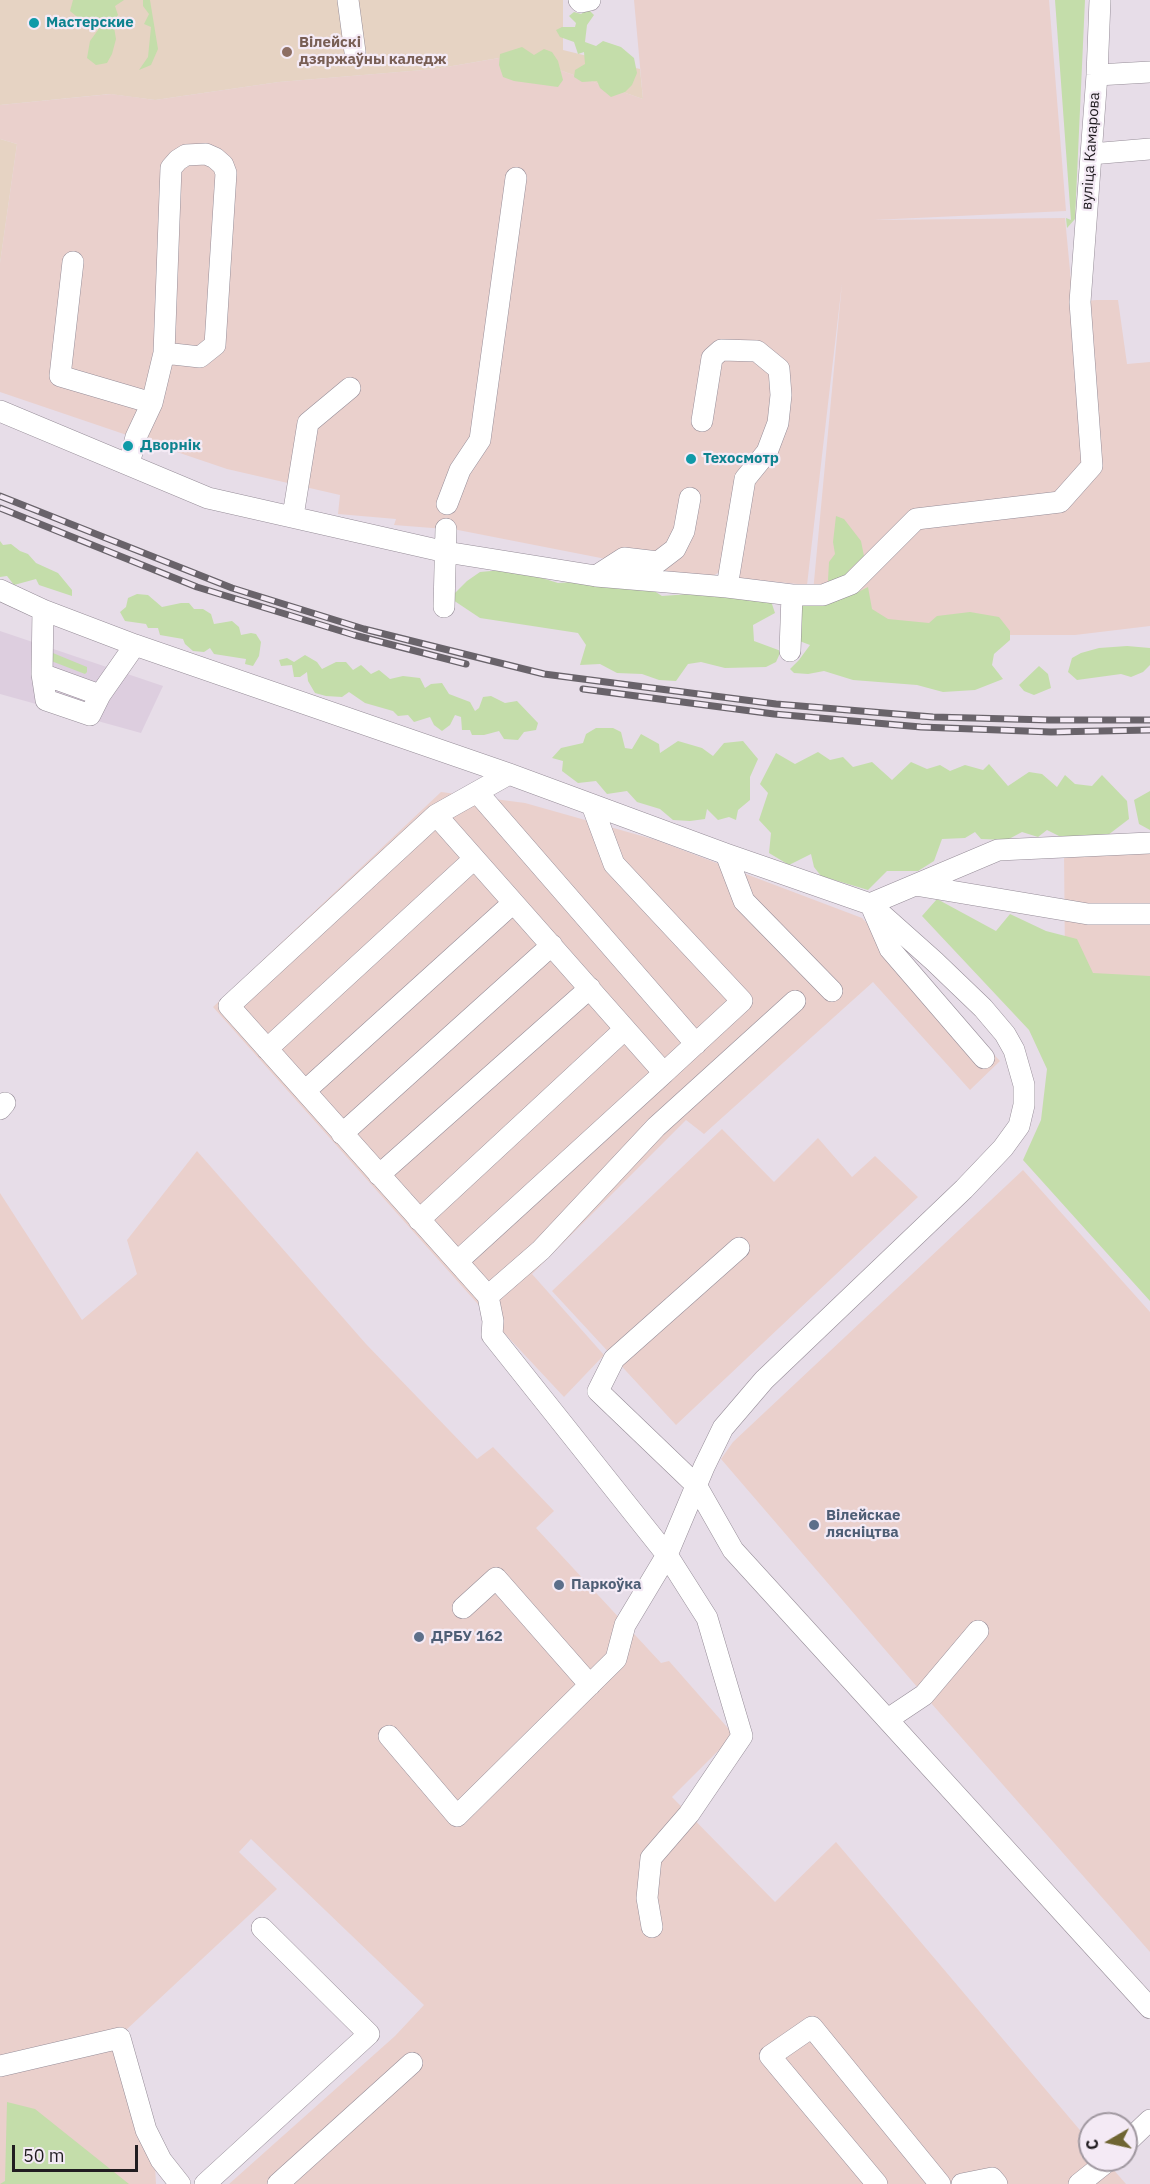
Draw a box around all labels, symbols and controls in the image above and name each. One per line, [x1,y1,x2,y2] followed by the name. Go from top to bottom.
[46,14,134,32] place label: Мастерские
[27,16,41,30] marker: Мастерские
[299,34,446,69] place label: Вілейскі дзяржаўны каледж
[280,45,294,59] marker: Вілейскі дзяржаўны каледж
[1078,92,1104,210] street label: вуліца Камарова
[140,437,201,455] place label: Дворнік
[121,439,135,453] marker: Дворнік
[703,450,779,468] place label: Техосмотр
[684,452,698,466] marker: Техосмотр
[826,1507,900,1542] place label: Вілейскае лясніцтва
[807,1518,821,1532] marker: Вілейскае лясніцтва
[571,1576,642,1594] place label: Паркоўка
[552,1578,566,1592] marker: Паркоўка
[431,1628,503,1646] place label: ДРБУ 162
[412,1630,426,1644] marker: ДРБУ 162
[1078,2112,1138,2172] north arrow
[15,2133,141,2171] scale bar
[1082,2138,1103,2151] text: С
[23,2144,65,2167] text: 50 m

